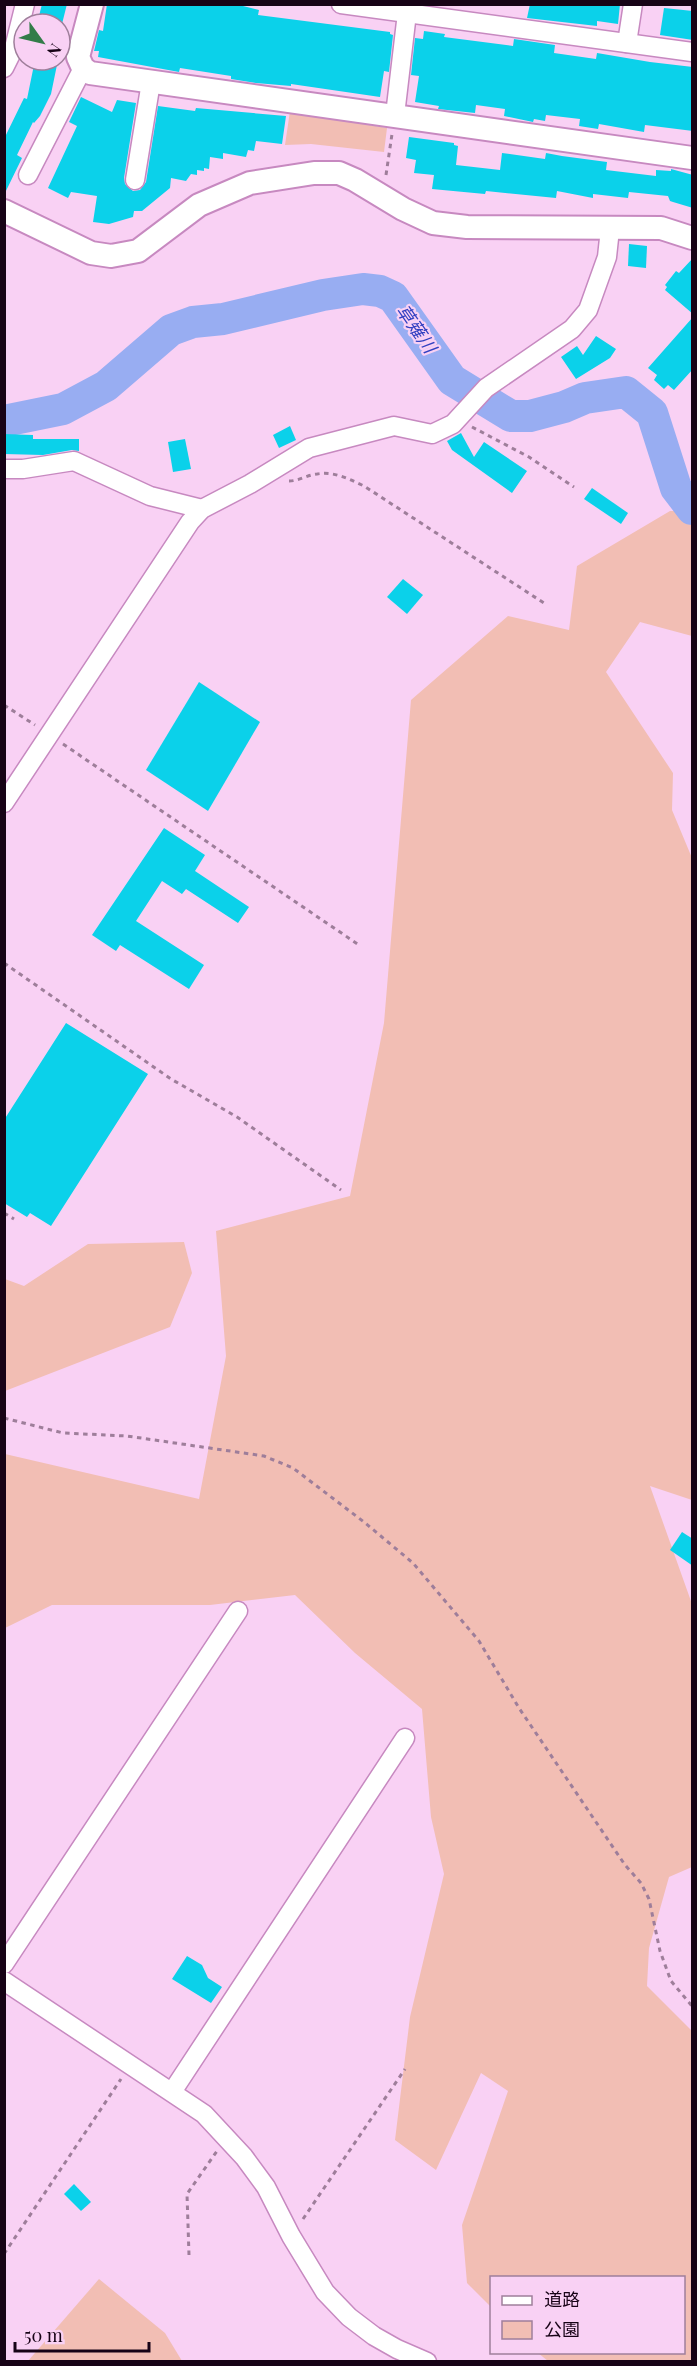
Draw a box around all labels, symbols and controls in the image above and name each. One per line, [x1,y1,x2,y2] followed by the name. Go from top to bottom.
[12,12,72,72] north arrow
[43,40,67,62] text: N
[392,299,443,359] water label: 草薙川
[490,2276,685,2354] legend
[544,2287,580,2311] text: 道路
[15,2315,148,2353] scale bar
[544,2317,580,2341] text: 公園
[24,2323,63,2347] text: 50 m

